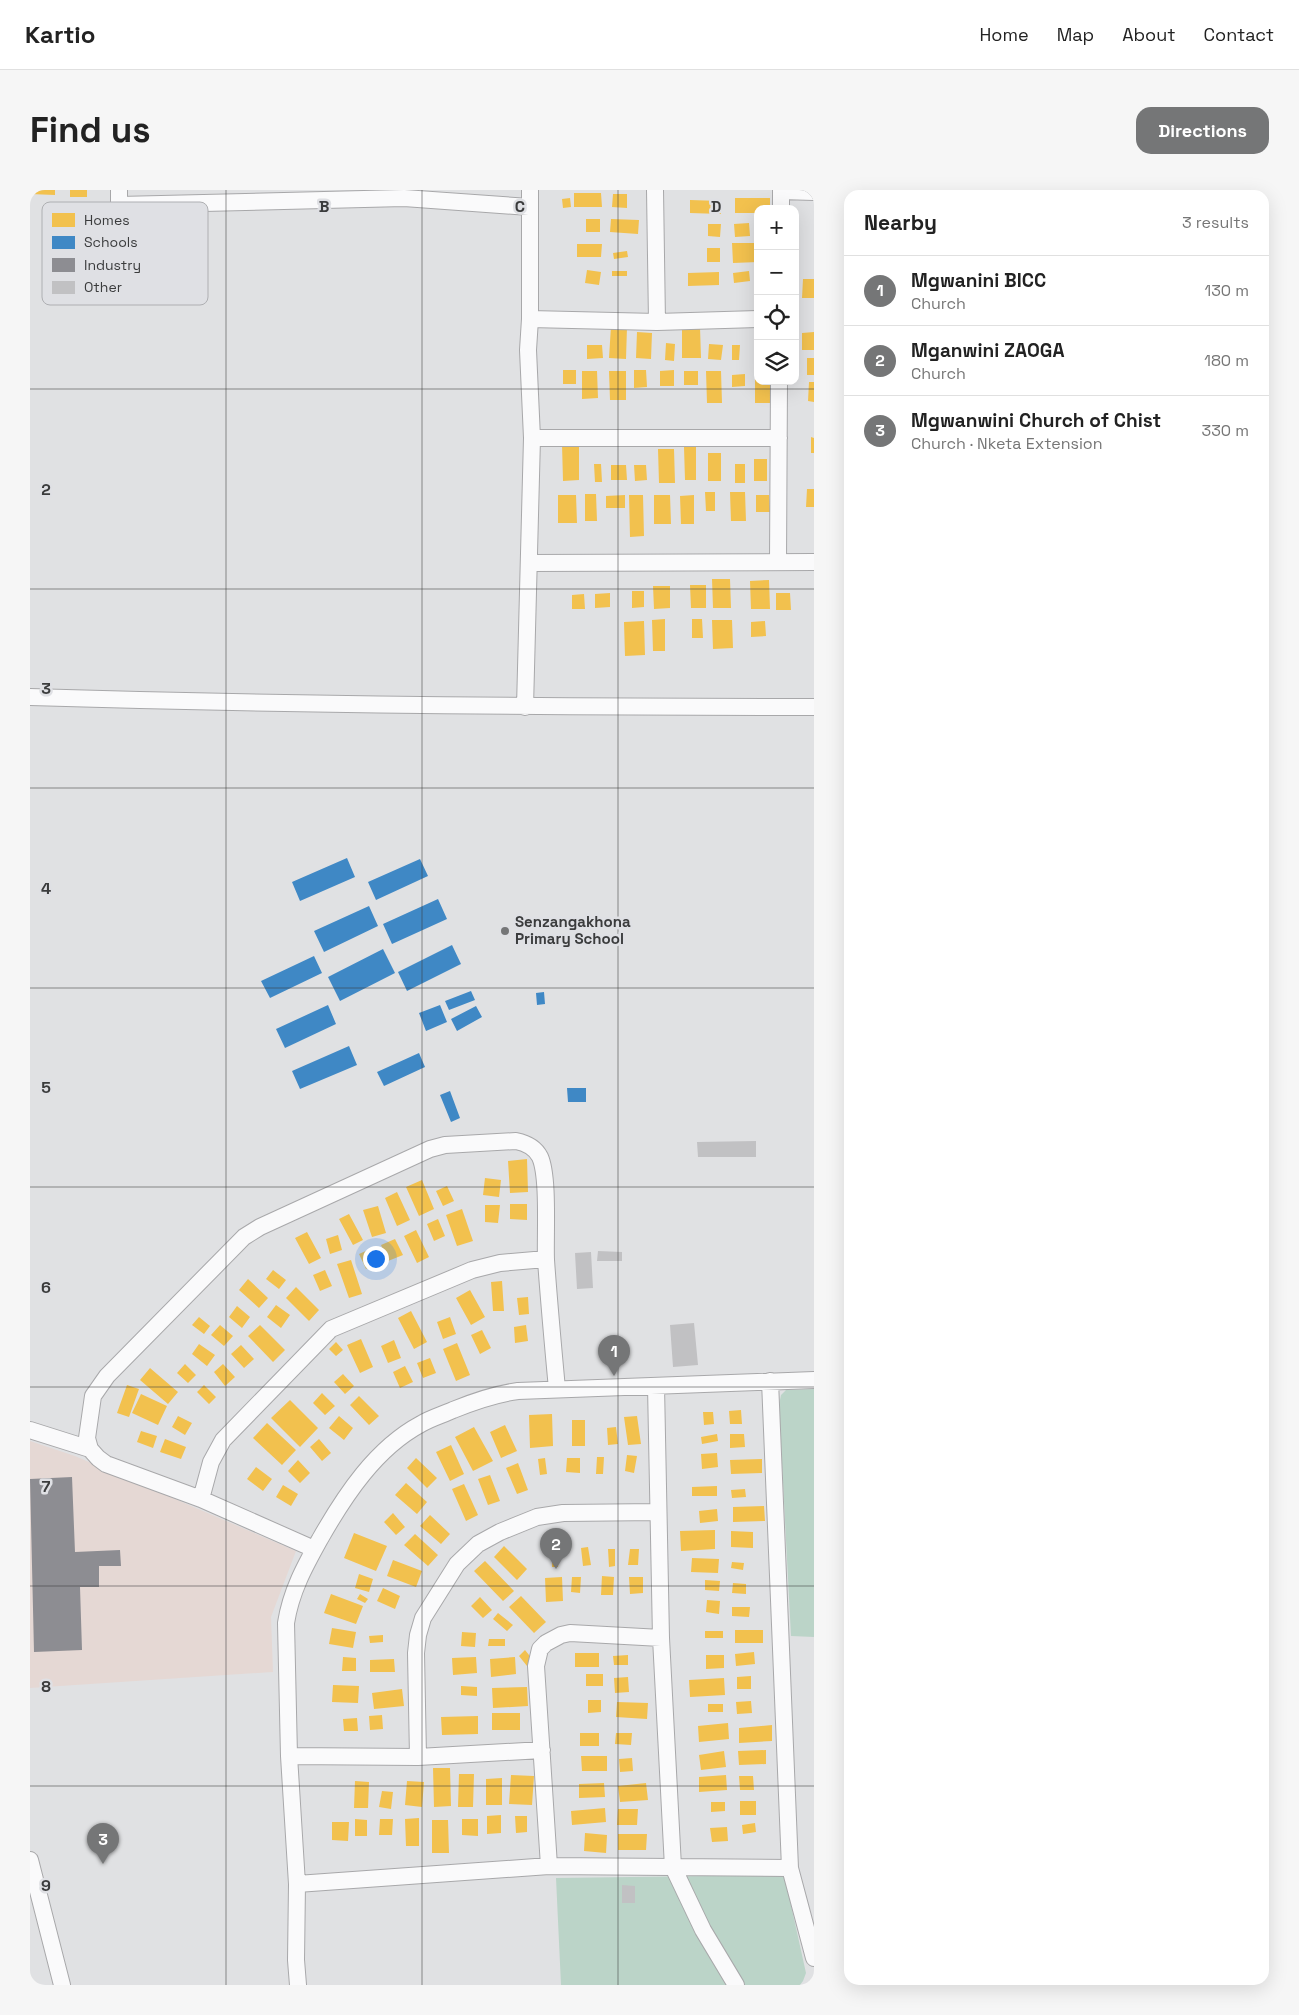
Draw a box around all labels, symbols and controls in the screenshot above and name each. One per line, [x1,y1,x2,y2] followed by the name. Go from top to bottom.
[25,19,95,50] text: Kartio
[980,23,1029,46] text: Home
[1057,23,1094,46] text: Map
[1122,23,1176,46] text: About
[1204,23,1274,46] text: Contact
[1136,107,1269,154] button: Directions
[30,108,151,152] text: Find us
[319,196,329,217] text: B
[515,196,525,217] text: C
[711,196,721,217] text: D
[42,202,208,305] legend
[754,205,799,385] map controls
[754,205,799,250] button: +
[864,209,937,236] text: Nearby
[84,211,130,229] text: Homes
[1182,212,1249,233] text: 3 results
[84,233,138,251] text: Schools
[754,250,799,295] button: −
[84,256,141,274] text: Industry
[911,268,1046,293] text: Mgwanini BICC
[84,278,122,296] text: Other
[876,280,884,301] text: 1
[1205,280,1249,301] text: 130 m
[911,293,966,314] text: Church
[754,295,799,340] button: locate
[911,338,1064,363] text: Mganwini ZAOGA
[754,340,799,385] button: layers
[875,350,885,371] text: 2
[1204,350,1249,371] text: 180 m
[911,363,966,384] text: Church
[911,408,1161,433] text: Mgwanwini Church of Chist
[875,420,885,441] text: 3
[1202,420,1249,441] text: 330 m
[911,433,1103,454] text: Church · Nketa Extension
[41,479,51,500] text: 2
[41,678,51,699] text: 3
[41,878,51,899] text: 4
[515,912,631,948] place label: Senzangakhona Primary School
[499,925,511,937] marker: Senzangakhona Primary School
[41,1077,51,1098] text: 5
[363,1246,389,1272] your location
[41,1277,51,1298] text: 6
[598,1335,630,1376] pin: 1
[42,1476,51,1497] text: 7
[540,1528,572,1569] pin: 2
[41,1676,51,1697] text: 8
[87,1823,119,1864] pin: 3
[41,1875,51,1896] text: 9

